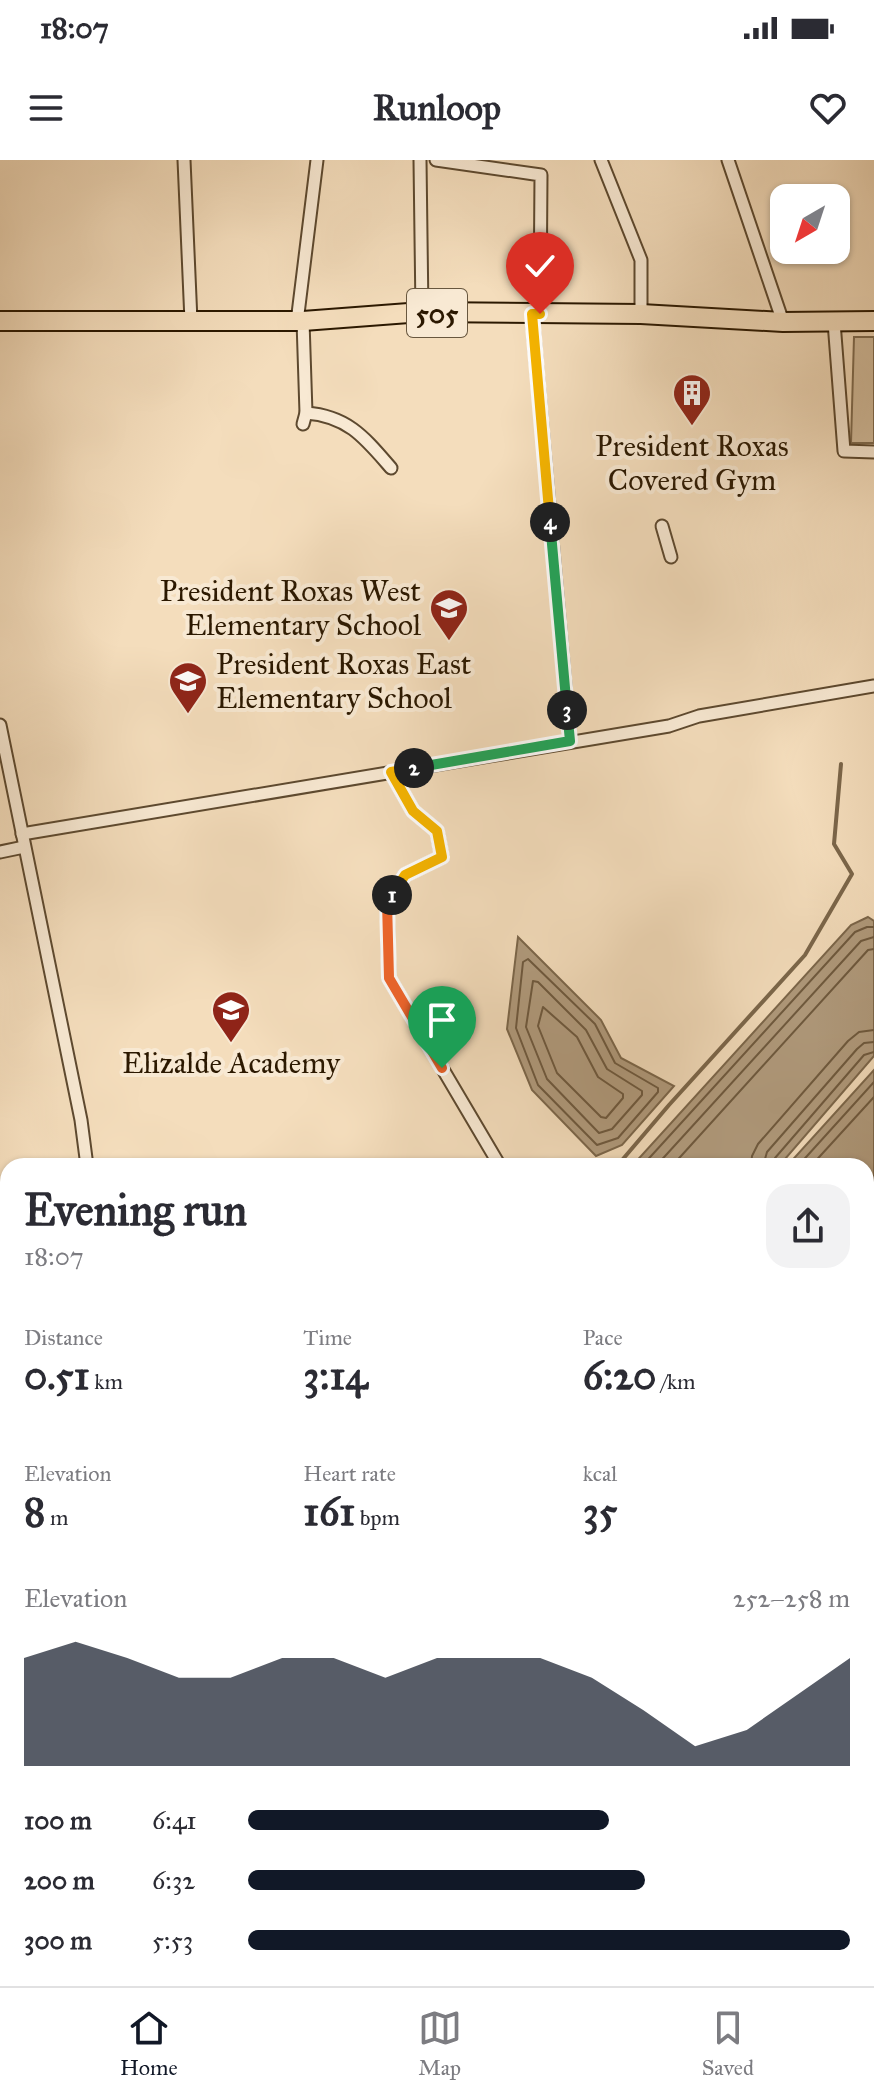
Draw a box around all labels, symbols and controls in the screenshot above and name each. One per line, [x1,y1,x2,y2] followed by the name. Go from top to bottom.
[40,10,109,46] text: 18:07
[24,86,68,130] icon: menu
[373,86,501,130] text: Runloop
[806,86,850,130] icon: heart
[770,184,850,264] north arrow
[770,184,850,264] map controls
[506,232,574,314] pin
[518,244,562,288] icon: check
[407,289,467,337] road number: 505
[671,372,713,427] building icon: President Roxas Covered Gym
[595,428,789,498] place label: President Roxas Covered Gym
[530,502,570,542] pin: 4
[544,508,556,535] text: 4
[160,573,422,643] place label: President Roxas West Elementary School
[428,587,470,642] school or university icon: President Roxas West Elementary School
[216,646,472,716] place label: President Roxas East Elementary School
[167,660,209,715] school or university icon: President Roxas East Elementary School
[547,690,587,730] pin: 3
[563,696,571,723] text: 3
[394,748,434,788] pin: 2
[409,754,419,781] text: 2
[372,875,412,915] pin: 1
[388,881,396,908] text: 1
[408,986,476,1068] pin
[210,989,252,1044] school or university icon: Elizalde Academy
[420,998,464,1042] icon: arrive
[122,1045,341,1081] place label: Elizalde Academy
[24,1183,247,1237] text: Evening run
[766,1184,850,1268] button: share
[24,1240,84,1272] text: 18:07
[24,1324,103,1351] text: Distance
[303,1324,352,1351] text: Time
[583,1324,623,1351] text: Pace
[24,1351,89,1400] text: 0.51
[303,1351,368,1400] text: 3:14
[583,1351,656,1400] text: 6:20
[89,1368,123,1395] text: km
[656,1368,696,1395] text: /km
[24,1460,111,1487] text: Elevation
[303,1460,396,1487] text: Heart rate
[583,1460,617,1487] text: kcal
[24,1487,45,1536] text: 8
[303,1487,355,1536] text: 161
[583,1487,617,1536] text: 35
[45,1504,69,1531] text: m
[355,1504,400,1531] text: bpm
[24,1582,127,1614] text: Elevation
[733,1582,850,1614] text: 252–258 m
[24,1804,92,1836] text: 100 m
[152,1804,197,1836] text: 6:41
[24,1864,95,1896] text: 200 m
[152,1864,195,1896] text: 6:32
[24,1924,92,1956] text: 300 m
[152,1924,193,1956] text: 5:53
[120,2006,178,2081] tab: Home
[418,2006,462,2081] tab: Map
[702,2006,754,2081] tab: Saved

